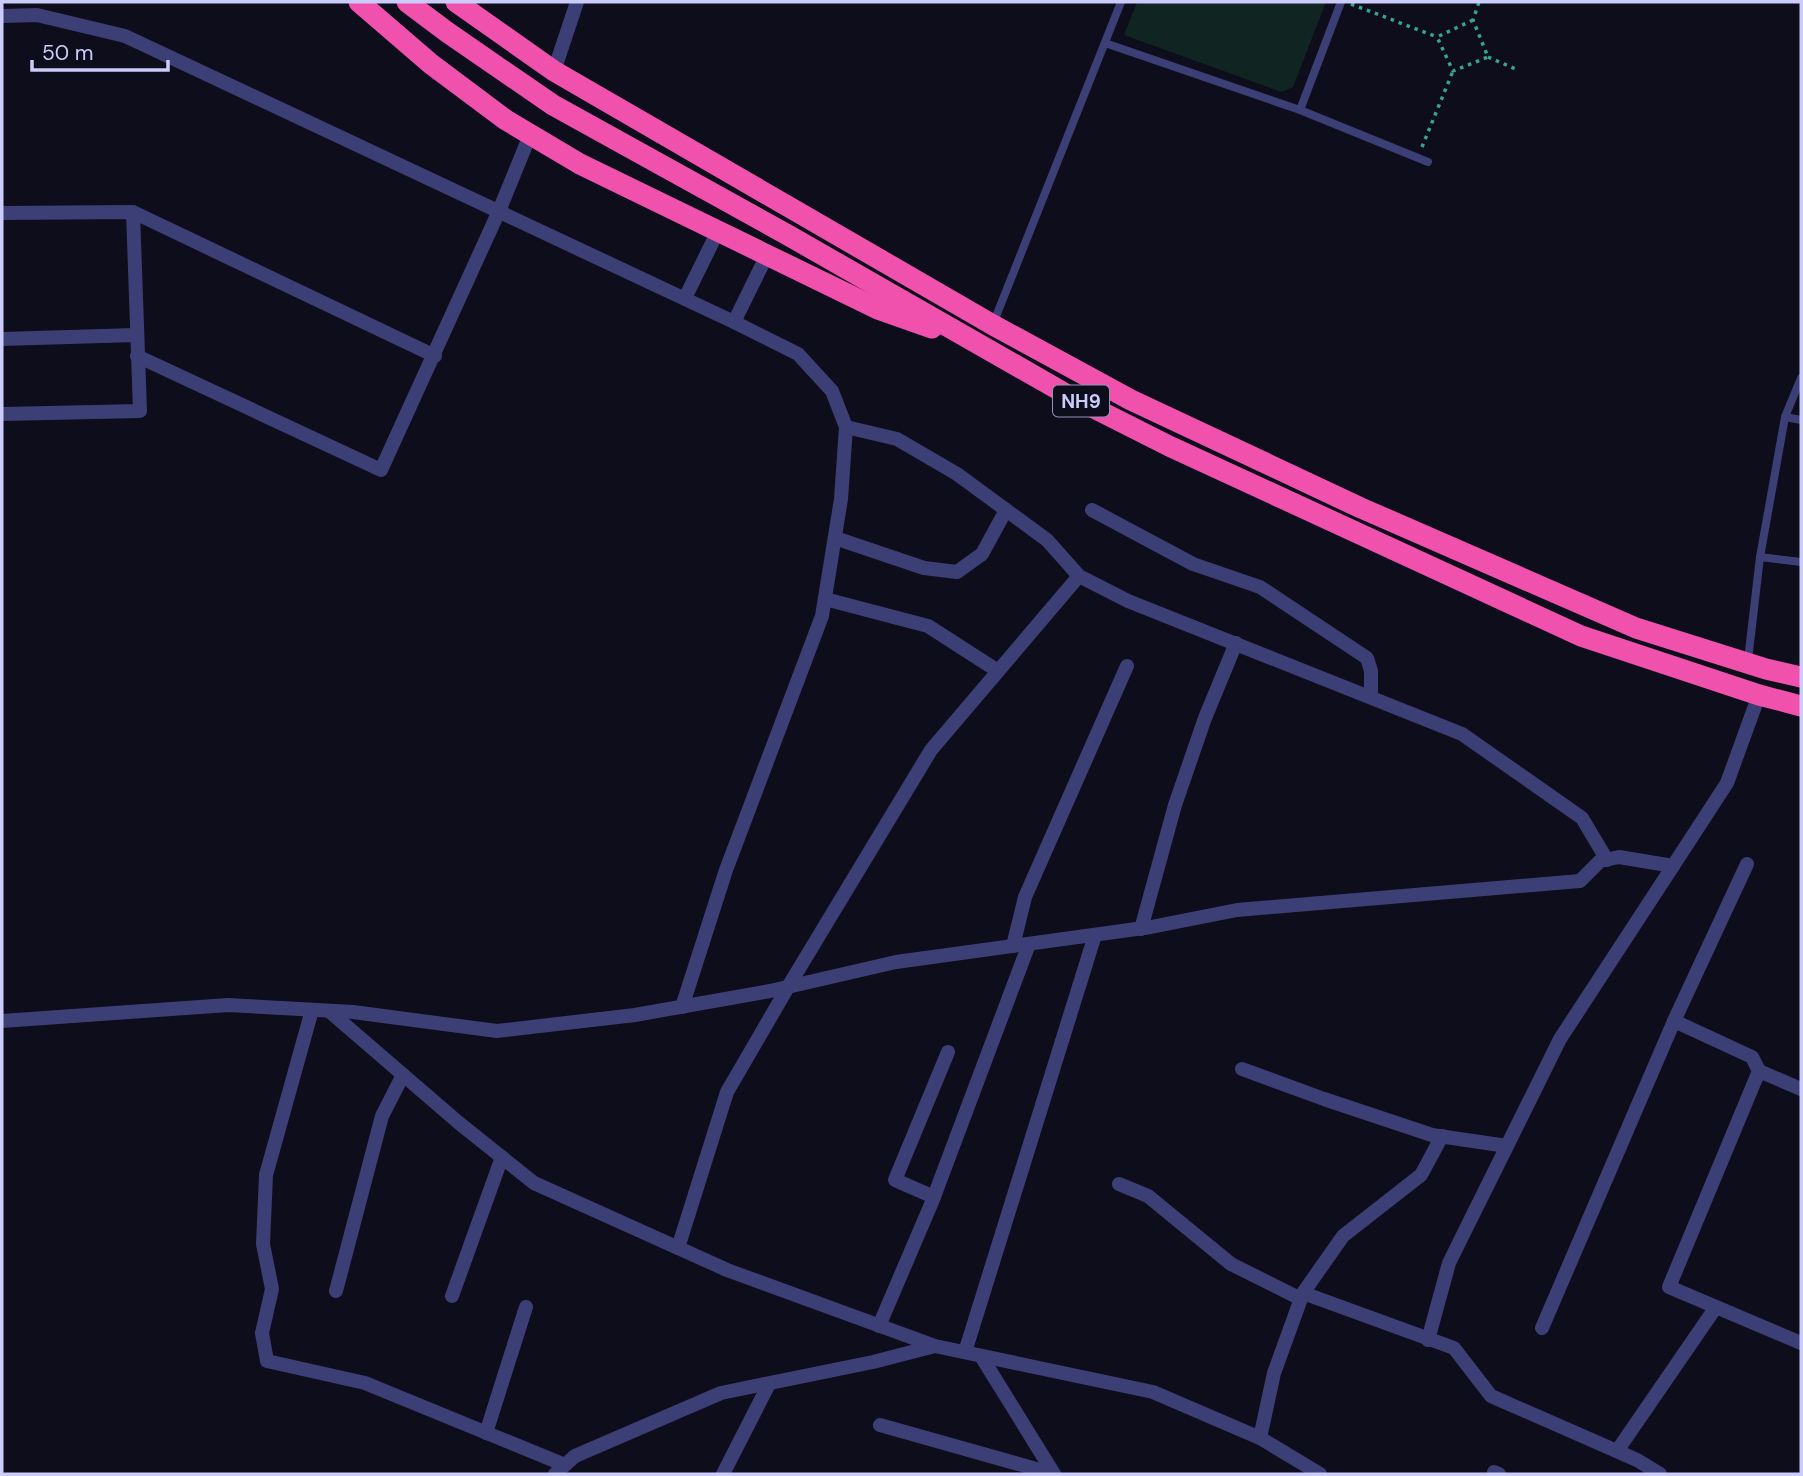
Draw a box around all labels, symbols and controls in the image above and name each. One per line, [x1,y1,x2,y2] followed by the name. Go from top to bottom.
[32,28,168,72] scale bar
[42,39,93,67] text: 50 m
[1053,386,1109,416] road number: NH9

